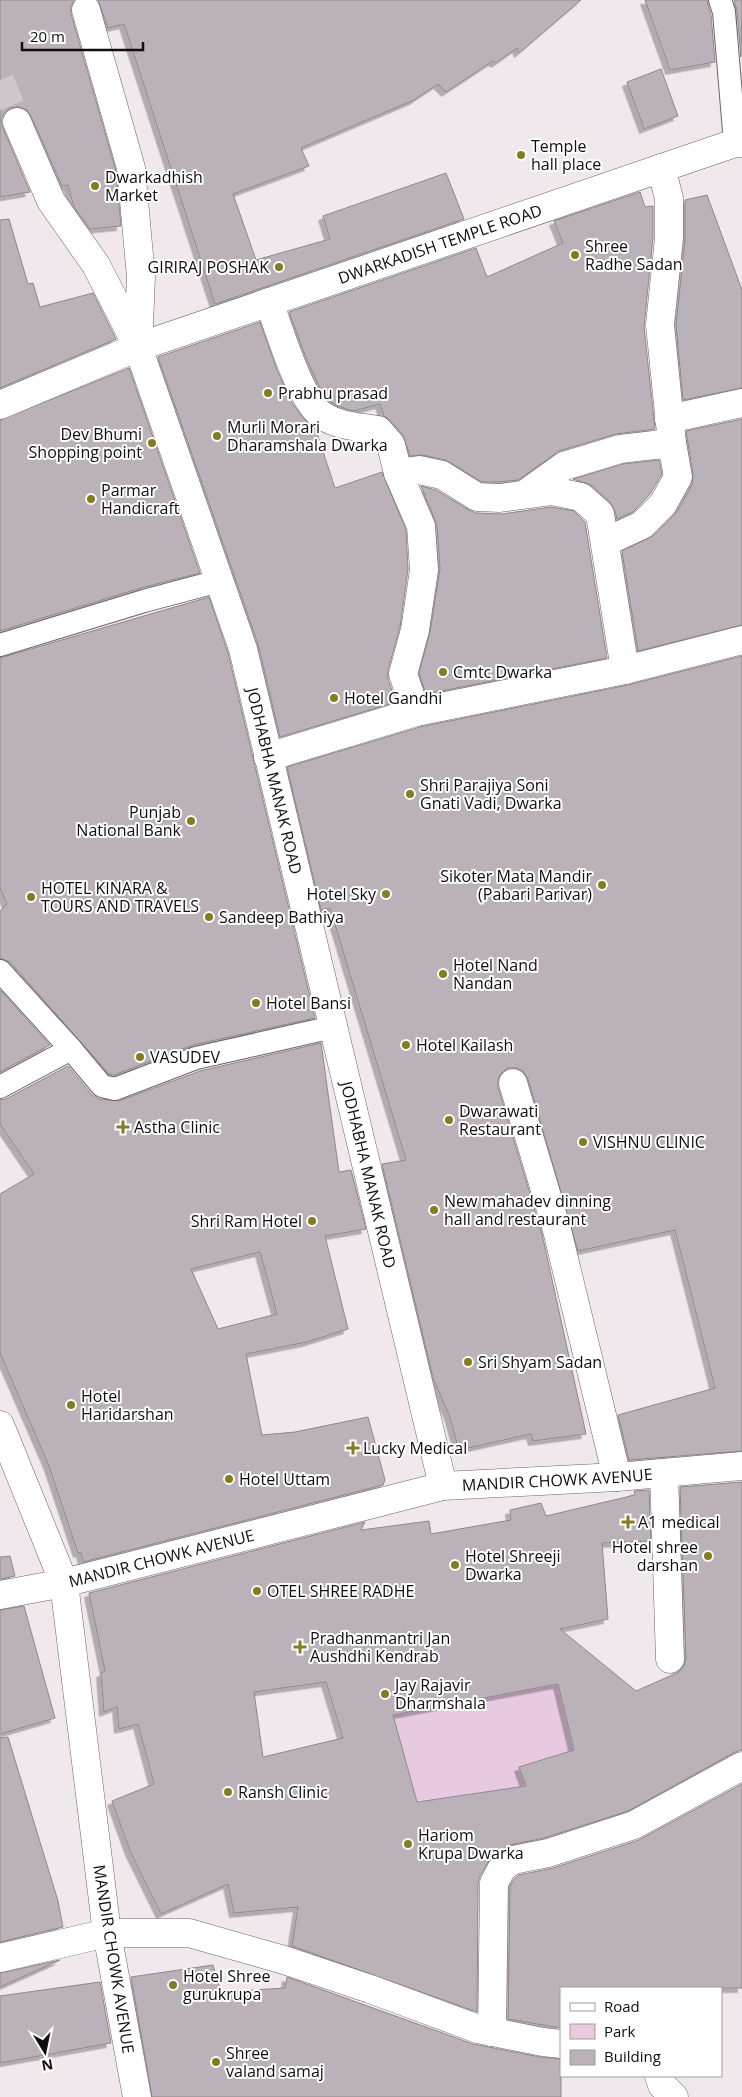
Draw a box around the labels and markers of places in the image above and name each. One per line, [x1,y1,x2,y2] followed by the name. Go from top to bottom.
[531,135,601,175] place label: Temple hall place
[515,149,527,161] marker: Temple hall place
[105,166,203,206] place label: Dwarkadhish Market
[89,180,101,192] marker: Dwarkadhish Market
[585,235,683,275] place label: Shree Radhe Sadan
[569,249,581,261] marker: Shree Radhe Sadan
[148,256,269,278] place label: GIRIRAJ POSHAK
[273,261,285,273] marker: GIRIRAJ POSHAK
[278,382,388,404] place label: Prabhu prasad
[262,387,274,399] marker: Prabhu prasad
[227,416,388,456] place label: Murli Morari Dharamshala Dwarka
[29,423,142,463] place label: Dev Bhumi Shopping point
[211,430,223,442] marker: Murli Morari Dharamshala Dwarka
[146,437,158,449] marker: Dev Bhumi Shopping point
[101,479,180,519] place label: Parmar Handicraft
[85,493,97,505] marker: Parmar Handicraft
[453,661,552,683] place label: Cmtc Dwarka
[437,666,449,678] marker: Cmtc Dwarka
[344,687,442,709] place label: Hotel Gandhi
[328,692,340,704] marker: Hotel Gandhi
[420,774,562,814] place label: Shri Parajiya Soni Gnati Vadi, Dwarka
[404,788,416,800] marker: Shri Parajiya Soni Gnati Vadi, Dwarka
[76,801,182,841] place label: Punjab National Bank
[185,815,197,827] marker: Punjab National Bank
[440,865,592,905] place label: Sikoter Mata Mandir (Pabari Parivar)
[41,877,199,917] place label: HOTEL KINARA & TOURS AND TRAVELS
[596,879,608,891] marker: Sikoter Mata Mandir (Pabari Parivar)
[307,883,377,905] place label: Hotel Sky
[380,888,392,900] marker: Hotel Sky
[25,891,37,903] marker: HOTEL KINARA & TOURS AND TRAVELS
[219,906,344,928] place label: Sandeep Bathiya
[203,911,215,923] marker: Sandeep Bathiya
[453,954,538,994] place label: Hotel Nand Nandan
[437,968,449,980] marker: Hotel Nand Nandan
[266,992,351,1014] place label: Hotel Bansi
[250,997,262,1009] marker: Hotel Bansi
[416,1034,513,1056] place label: Hotel Kailash
[400,1039,412,1051] marker: Hotel Kailash
[150,1046,221,1068] place label: VASUDEV
[134,1051,146,1063] marker: VASUDEV
[459,1100,541,1140] place label: Dwarawati Restaurant
[443,1114,455,1126] marker: Dwarawati Restaurant
[134,1116,220,1138] place label: Astha Clinic
[116,1120,130,1134] marker: Astha Clinic
[593,1131,705,1153] place label: VISHNU CLINIC
[577,1136,589,1148] marker: VISHNU CLINIC
[444,1190,611,1230] place label: New mahadev dinning hall and restaurant
[428,1204,440,1216] marker: New mahadev dinning hall and restaurant
[191,1210,302,1232] place label: Shri Ram Hotel
[306,1215,318,1227] marker: Shri Ram Hotel
[478,1351,602,1373] place label: Sri Shyam Sadan
[462,1356,474,1368] marker: Sri Shyam Sadan
[81,1385,174,1425] place label: Hotel Haridarshan
[65,1399,77,1411] marker: Hotel Haridarshan
[363,1437,467,1459] place label: Lucky Medical
[347,1442,359,1454] marker: Lucky Medical
[239,1468,330,1490] place label: Hotel Uttam
[223,1473,235,1485] marker: Hotel Uttam
[638,1511,720,1533] place label: A1 medical
[622,1516,634,1528] marker: A1 medical
[612,1536,698,1576] place label: Hotel shree darshan
[465,1545,560,1585] place label: Hotel Shreeji Dwarka
[702,1550,714,1562] marker: Hotel shree darshan
[449,1559,461,1571] marker: Hotel Shreeji Dwarka
[267,1580,414,1602] place label: OTEL SHREE RADHE
[251,1585,263,1597] marker: OTEL SHREE RADHE
[310,1627,450,1667] place label: Pradhanmantri Jan Aushdhi Kendrab
[294,1641,306,1653] marker: Pradhanmantri Jan Aushdhi Kendrab
[393,1674,486,1714] place label: Jay Rajavir Dharmshala
[379,1688,391,1700] marker: Jay Rajavir Dharmshala
[238,1781,328,1803] place label: Ransh Clinic
[222,1786,234,1798] marker: Ransh Clinic
[418,1824,524,1864] place label: Hariom Krupa Dwarka
[402,1838,414,1850] marker: Hariom Krupa Dwarka
[183,1965,270,2005] place label: Hotel Shree gurukrupa
[167,1979,179,1991] marker: Hotel Shree gurukrupa
[226,2042,324,2082] place label: Shree valand samaj
[210,2056,222,2068] marker: Shree valand samaj

